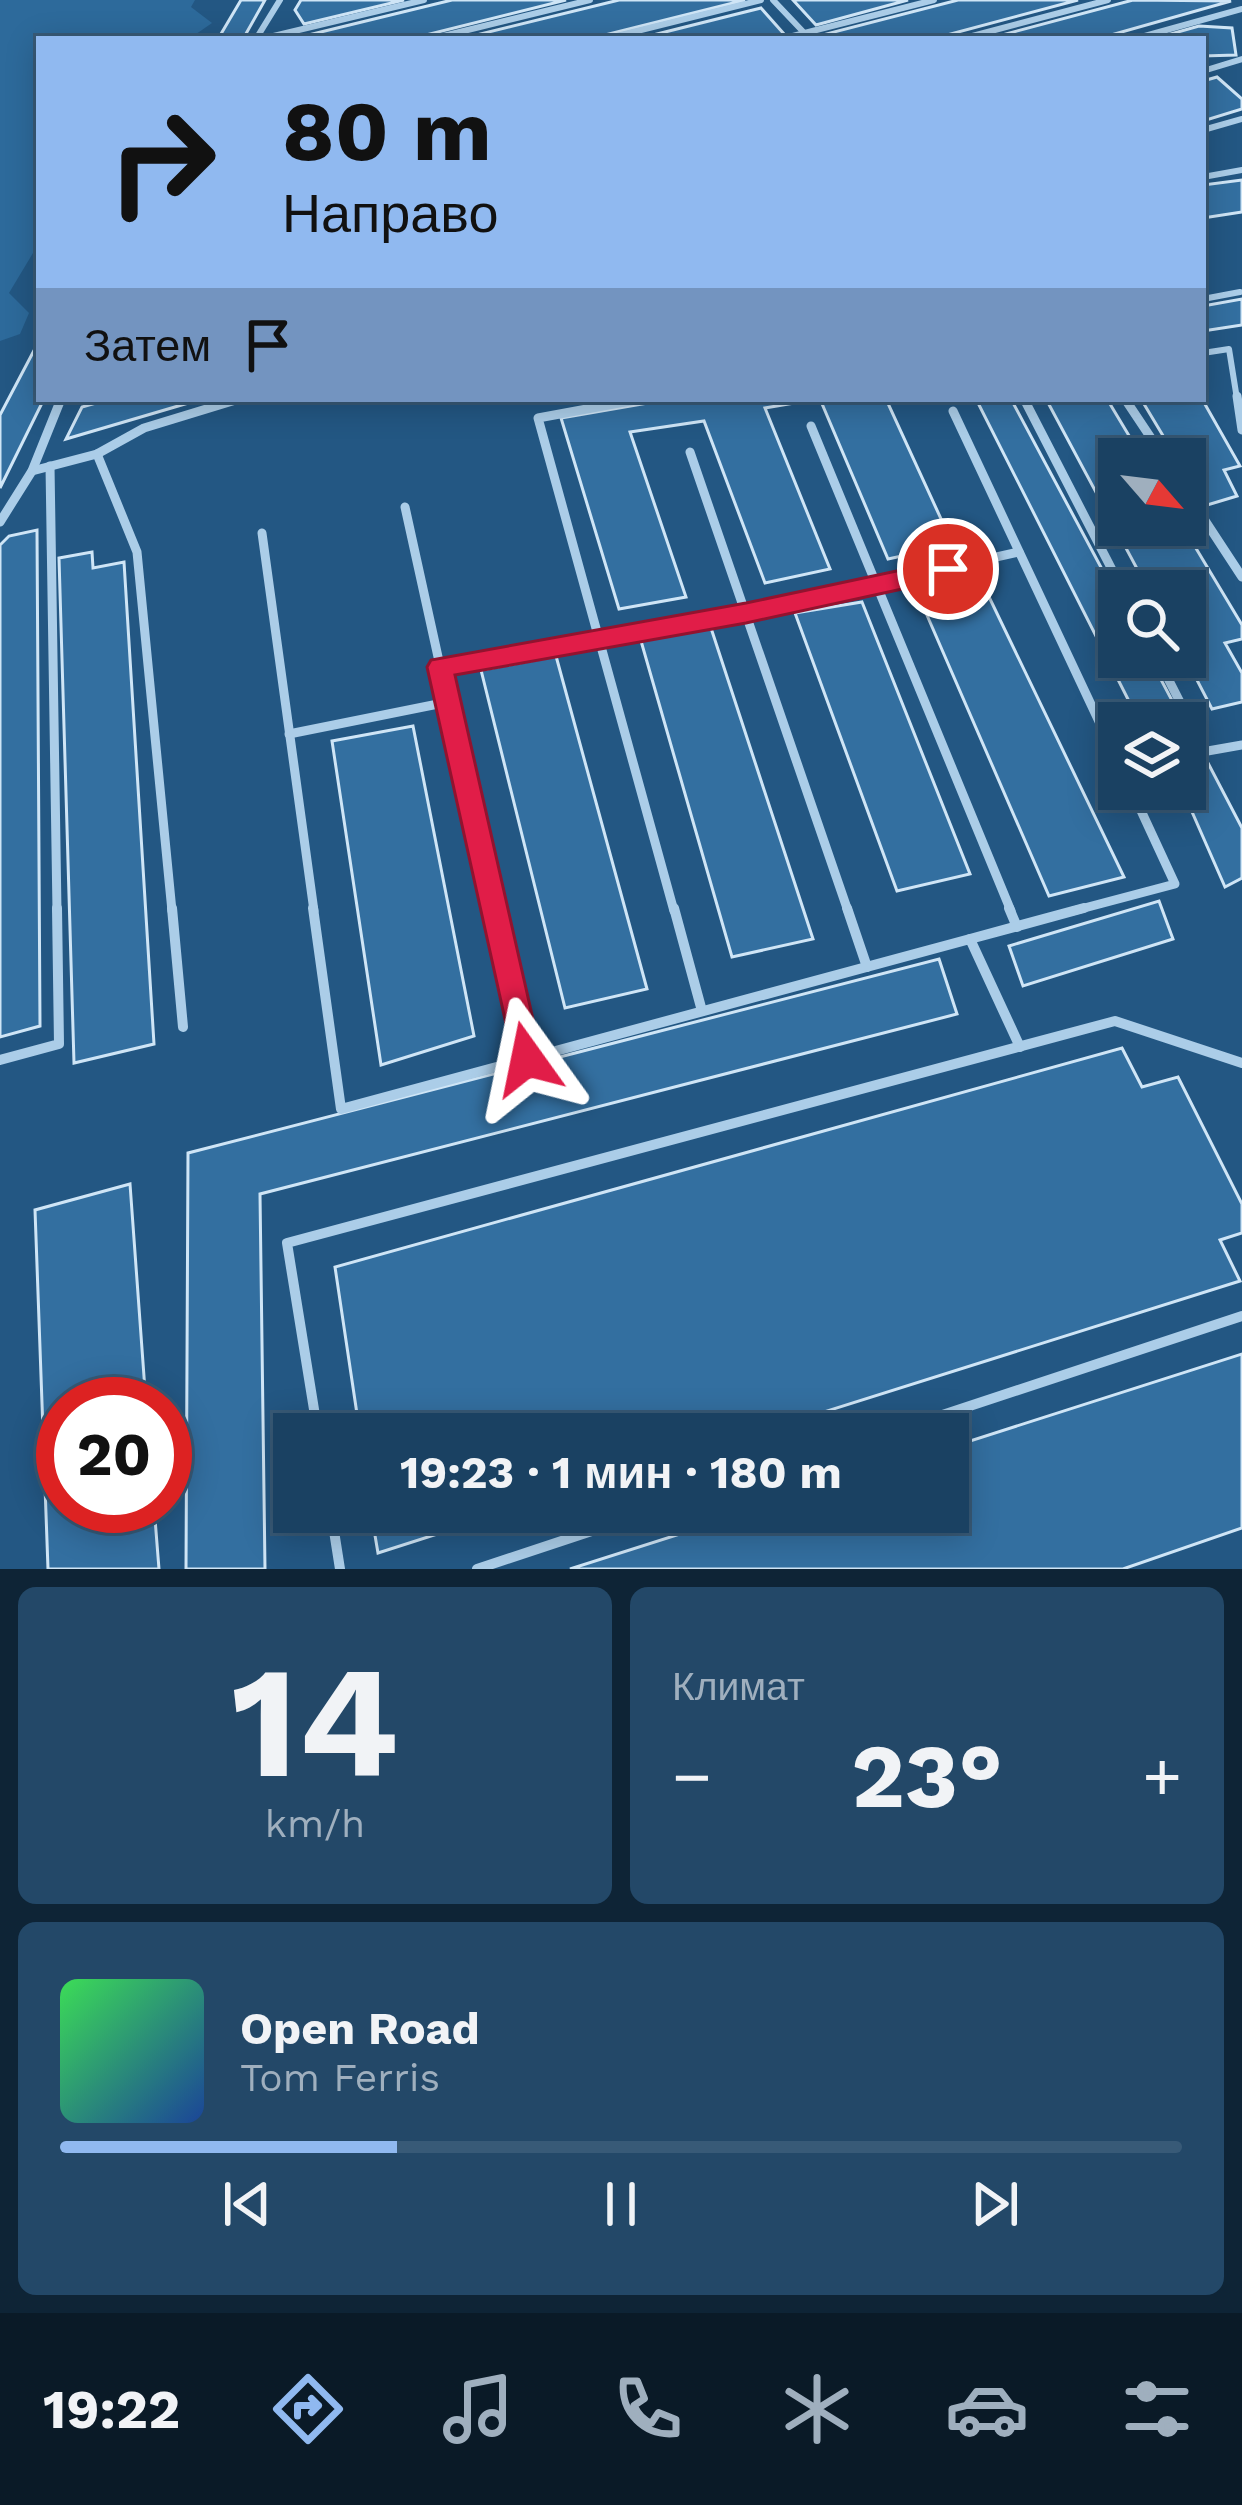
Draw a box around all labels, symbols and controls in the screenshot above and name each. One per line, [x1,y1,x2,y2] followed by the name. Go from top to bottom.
[282,82,492,180] text: 80 m
[84,84,240,240] icon: right
[282,182,498,245] text: Направо
[235,312,301,378] icon: arrive
[84,319,211,372] text: Затем
[1098,438,1206,546] north arrow
[1098,438,1206,810] map controls
[897,518,999,620] pin
[915,536,981,602] icon: arrive
[1098,570,1206,678] button: search
[1098,702,1206,810] button: layers
[464,996,590,1122] position arrow
[36,1377,192,1533] speed limit sign: 20
[400,1446,842,1499] text: 19:23 · 1 мин · 180 m
[231,1631,399,1814] text: 14
[672,1664,805,1709] text: Климат
[851,1723,1003,1829] text: 23°
[672,1738,712,1815] text: −
[1142,1738,1182,1815] text: +
[265,1801,365,1846] text: km/h
[240,2002,480,2055] text: Open Road
[240,2055,440,2100] text: Tom Ferris
[214,2171,280,2237] icon: previous
[588,2171,654,2237] icon: pause
[962,2171,1028,2237] icon: next
[266,2367,350,2451] icon: directions
[436,2367,520,2451] icon: music
[606,2367,690,2451] icon: phone
[775,2367,859,2451] icon: climate
[945,2367,1029,2451] icon: car
[1115,2367,1199,2451] icon: filters
[43,2378,180,2441] text: 19:22

